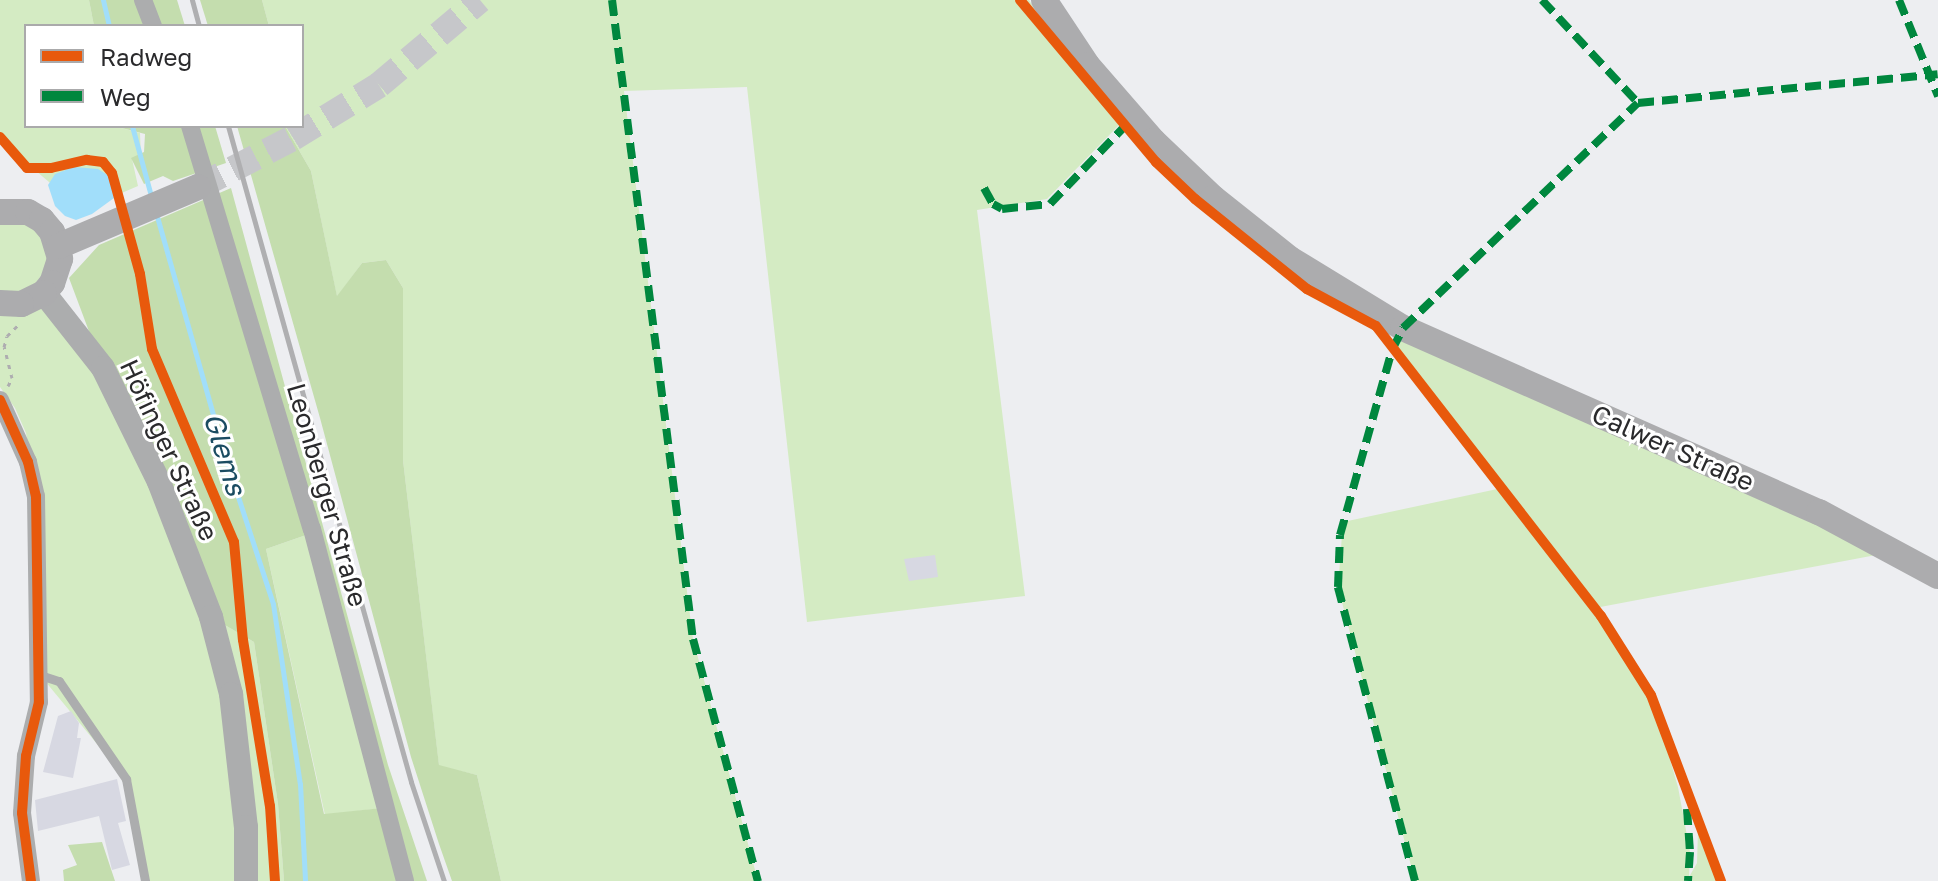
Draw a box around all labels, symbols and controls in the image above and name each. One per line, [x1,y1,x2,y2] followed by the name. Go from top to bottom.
[24,24,304,128] legend
[100,42,192,71] text: Radweg
[100,82,151,111] text: Weg
[113,354,225,546] street label: Höfinger Straße
[280,380,374,610] street label: Leonberger Straße
[1587,398,1759,498] street label: Calwer Straße
[197,409,253,499] water label: Glems

